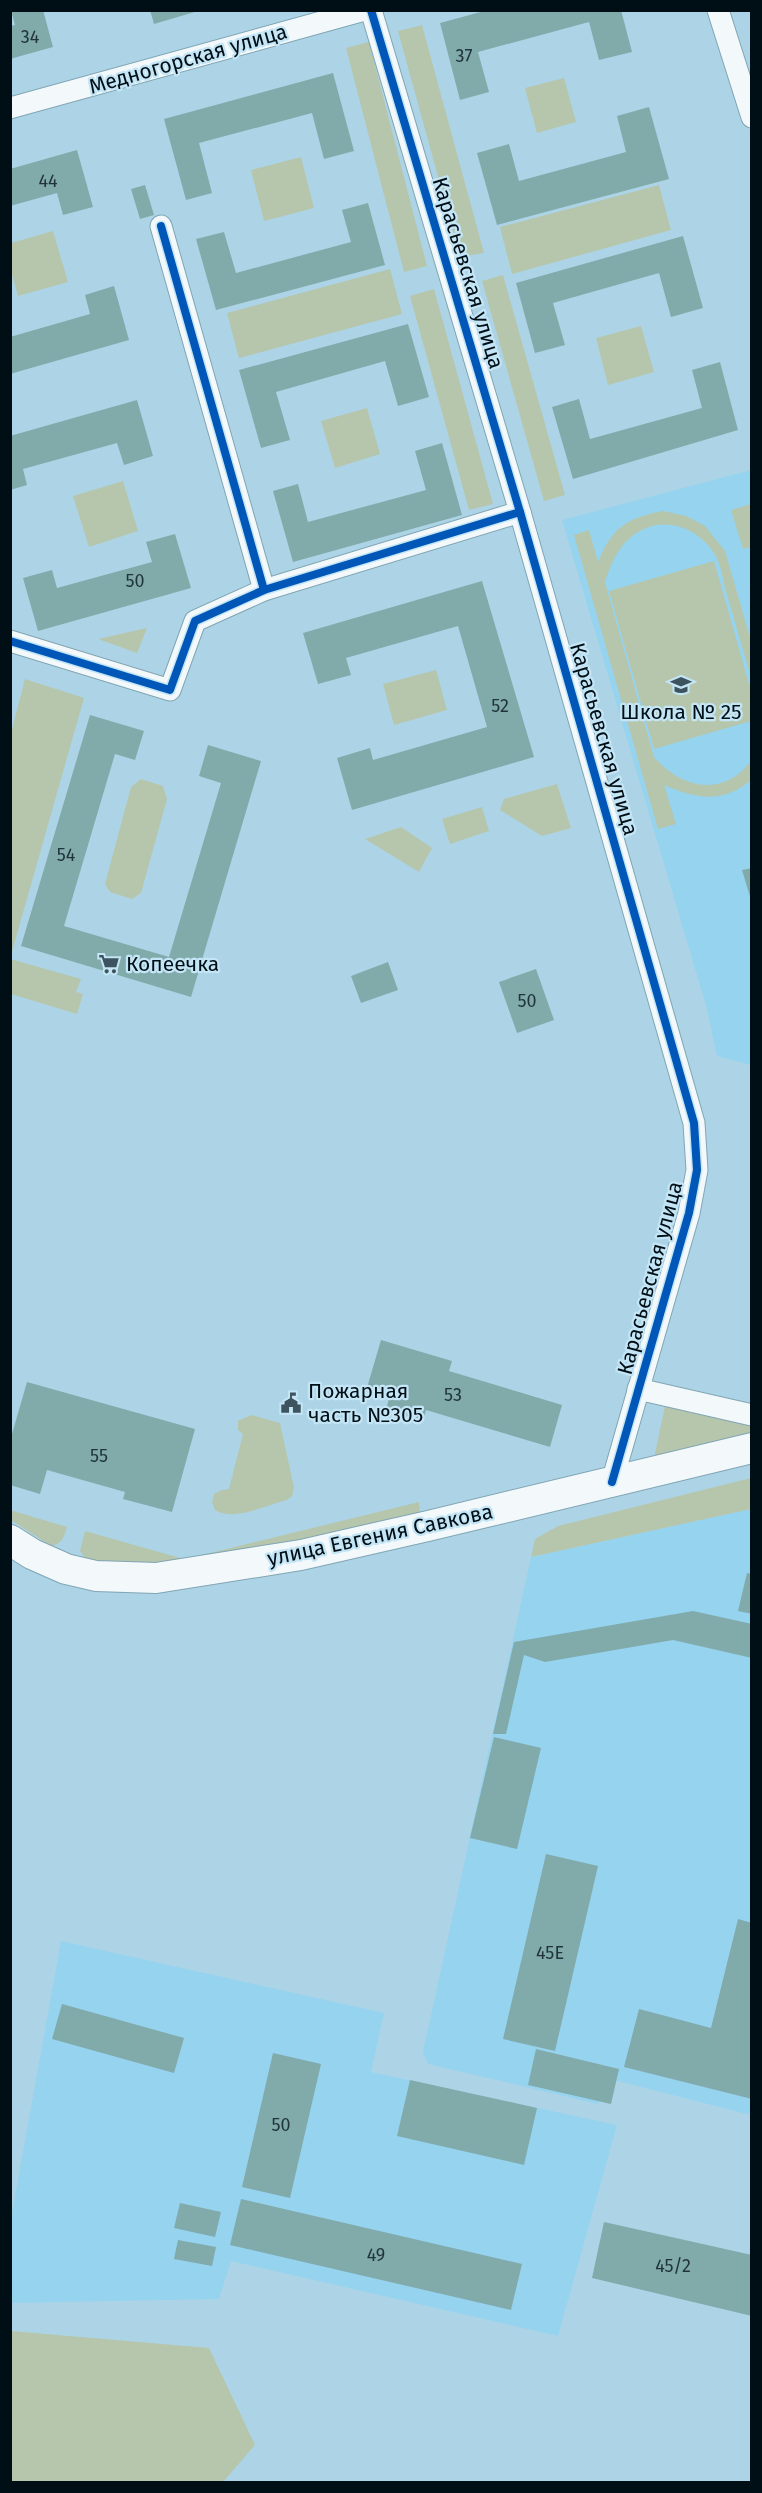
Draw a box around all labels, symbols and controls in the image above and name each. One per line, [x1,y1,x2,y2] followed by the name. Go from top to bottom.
[86,18,290,100] street label: Медногорская улица
[21,26,40,48] house number: 34
[456,45,472,67] house number: 37
[38,170,58,192] house number: 44
[426,174,510,372] street label: Карасьевская улица
[125,570,145,592] house number: 50
[564,640,644,838] street label: Карасьевская улица
[669,673,693,697] school or university icon: Школа № 25
[491,695,509,717] house number: 52
[620,699,742,725] place label: Школа № 25
[57,844,76,866] house number: 54
[126,951,219,977] place label: Копеечка
[97,952,121,976] supermarket icon: Копеечка
[517,990,537,1012] house number: 50
[612,1178,688,1378] street label: Карасьевская улица
[308,1378,423,1428] place label: Пожарная часть №305
[444,1384,462,1406] house number: 53
[279,1391,303,1415] public building icon: Пожарная часть №305
[90,1445,108,1467] house number: 55
[265,1498,495,1572] street label: улица Евгения Савкова
[536,1942,564,1964] house number: 45Е
[271,2114,291,2136] house number: 50
[367,2244,385,2266] house number: 49
[655,2255,691,2277] house number: 45/2

